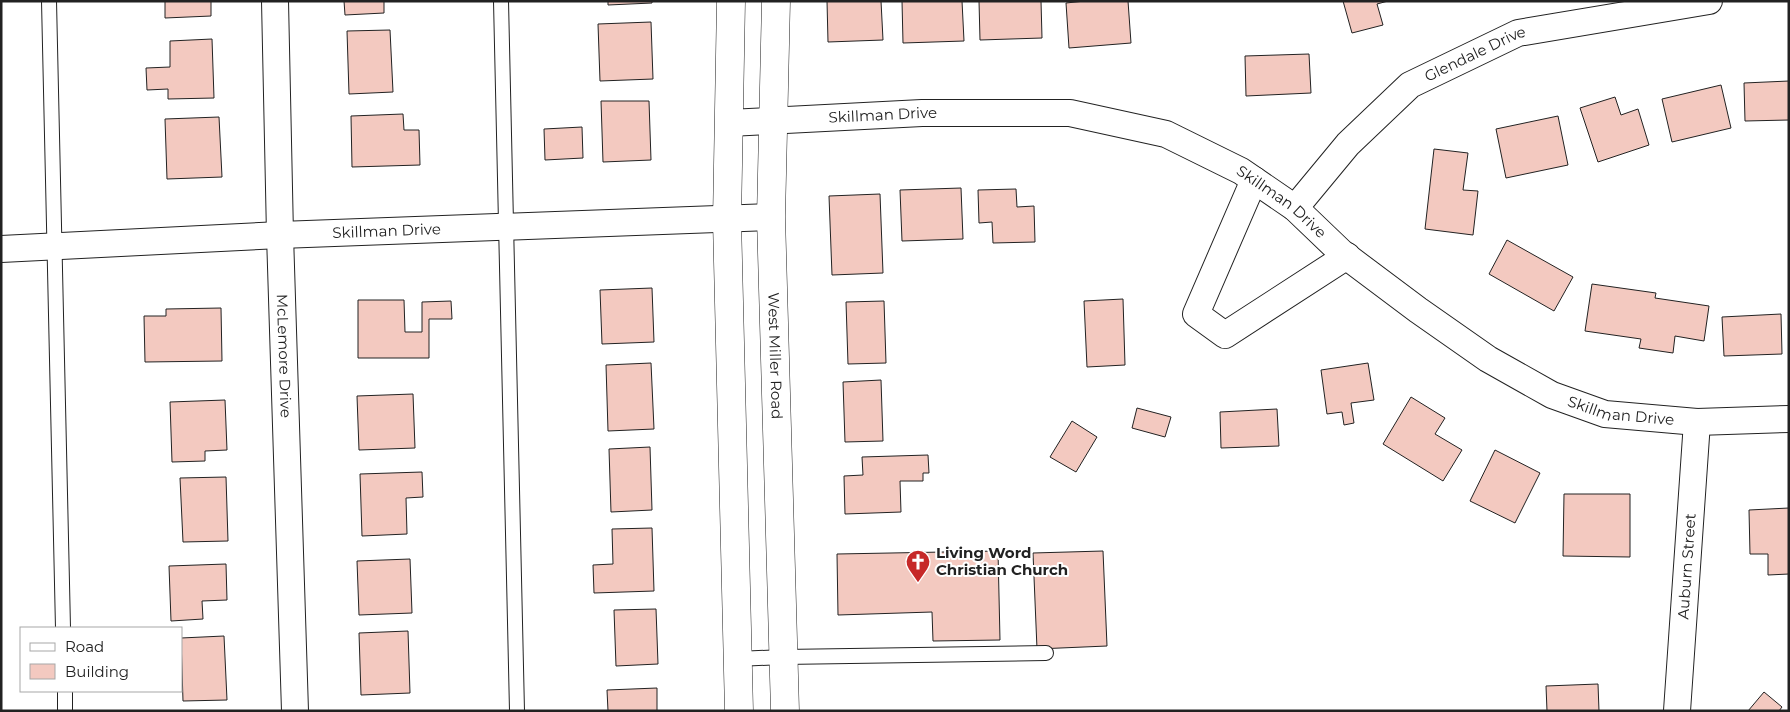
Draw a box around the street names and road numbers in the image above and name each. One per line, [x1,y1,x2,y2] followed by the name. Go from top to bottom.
[1421,22,1527,86] street label: Glendale Drive
[828,103,937,127] street label: Skillman Drive
[1233,161,1331,242] street label: Skillman Drive
[332,219,441,242] street label: Skillman Drive
[764,292,787,420] street label: West Miller Road
[273,294,296,418] street label: McLemore Drive
[1565,391,1675,429] street label: Skillman Drive
[1673,513,1700,620] street label: Auburn Street

